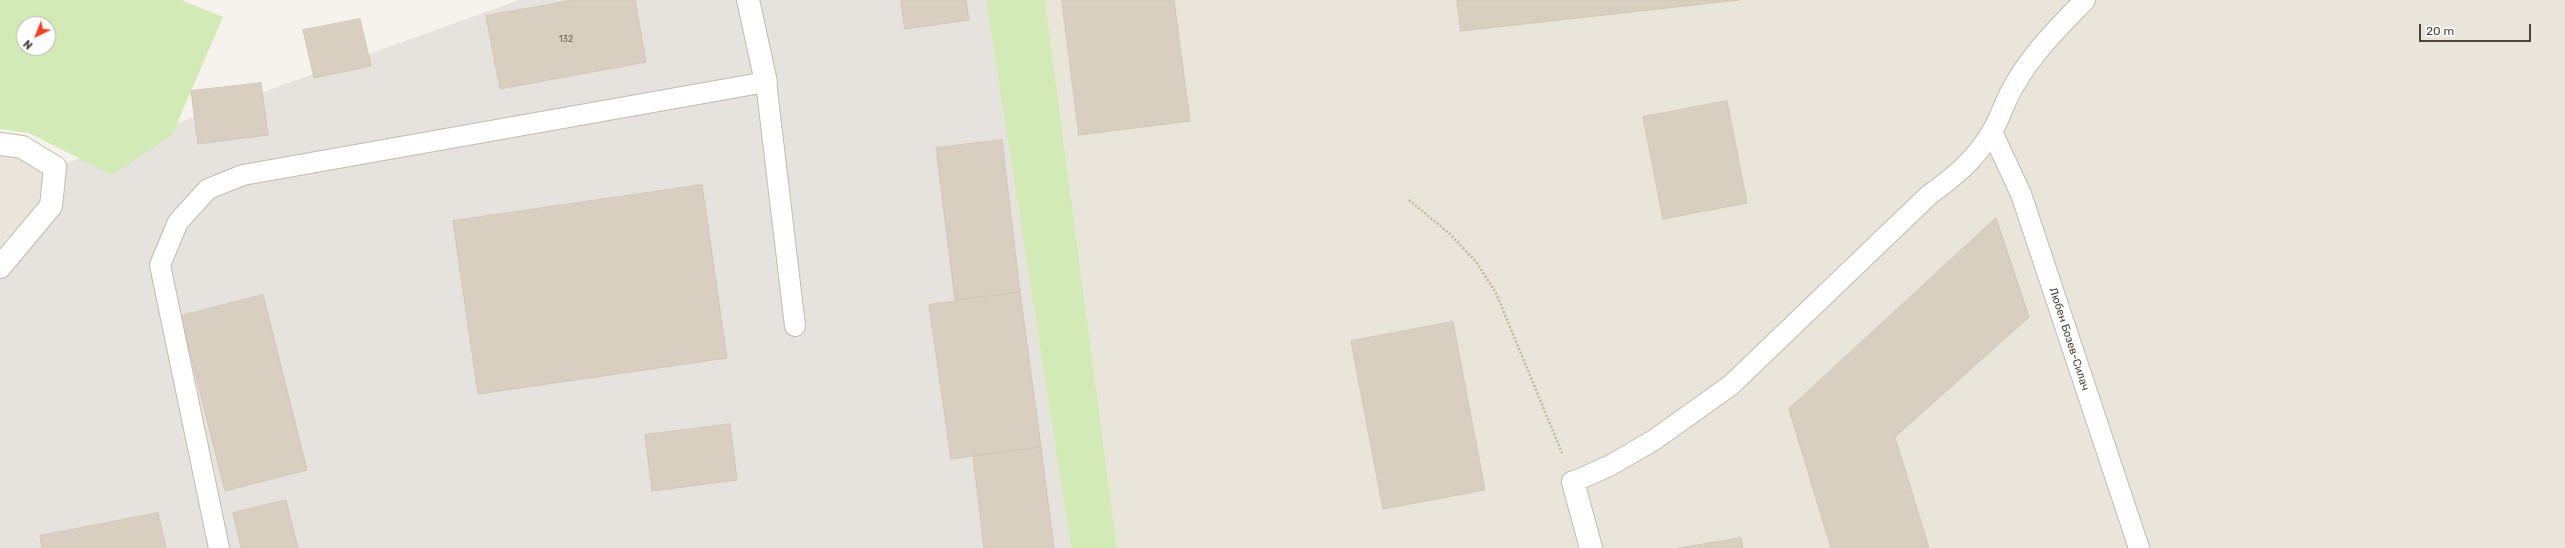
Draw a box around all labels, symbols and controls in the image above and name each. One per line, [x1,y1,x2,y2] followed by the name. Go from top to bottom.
[16,16,56,56] north arrow
[2421,16,2533,42] scale bar
[2426,24,2454,38] text: 20 m
[559,34,573,44] house number: 132
[21,37,35,52] text: N
[2046,286,2092,392] street label: Любен Бозев-Силач

